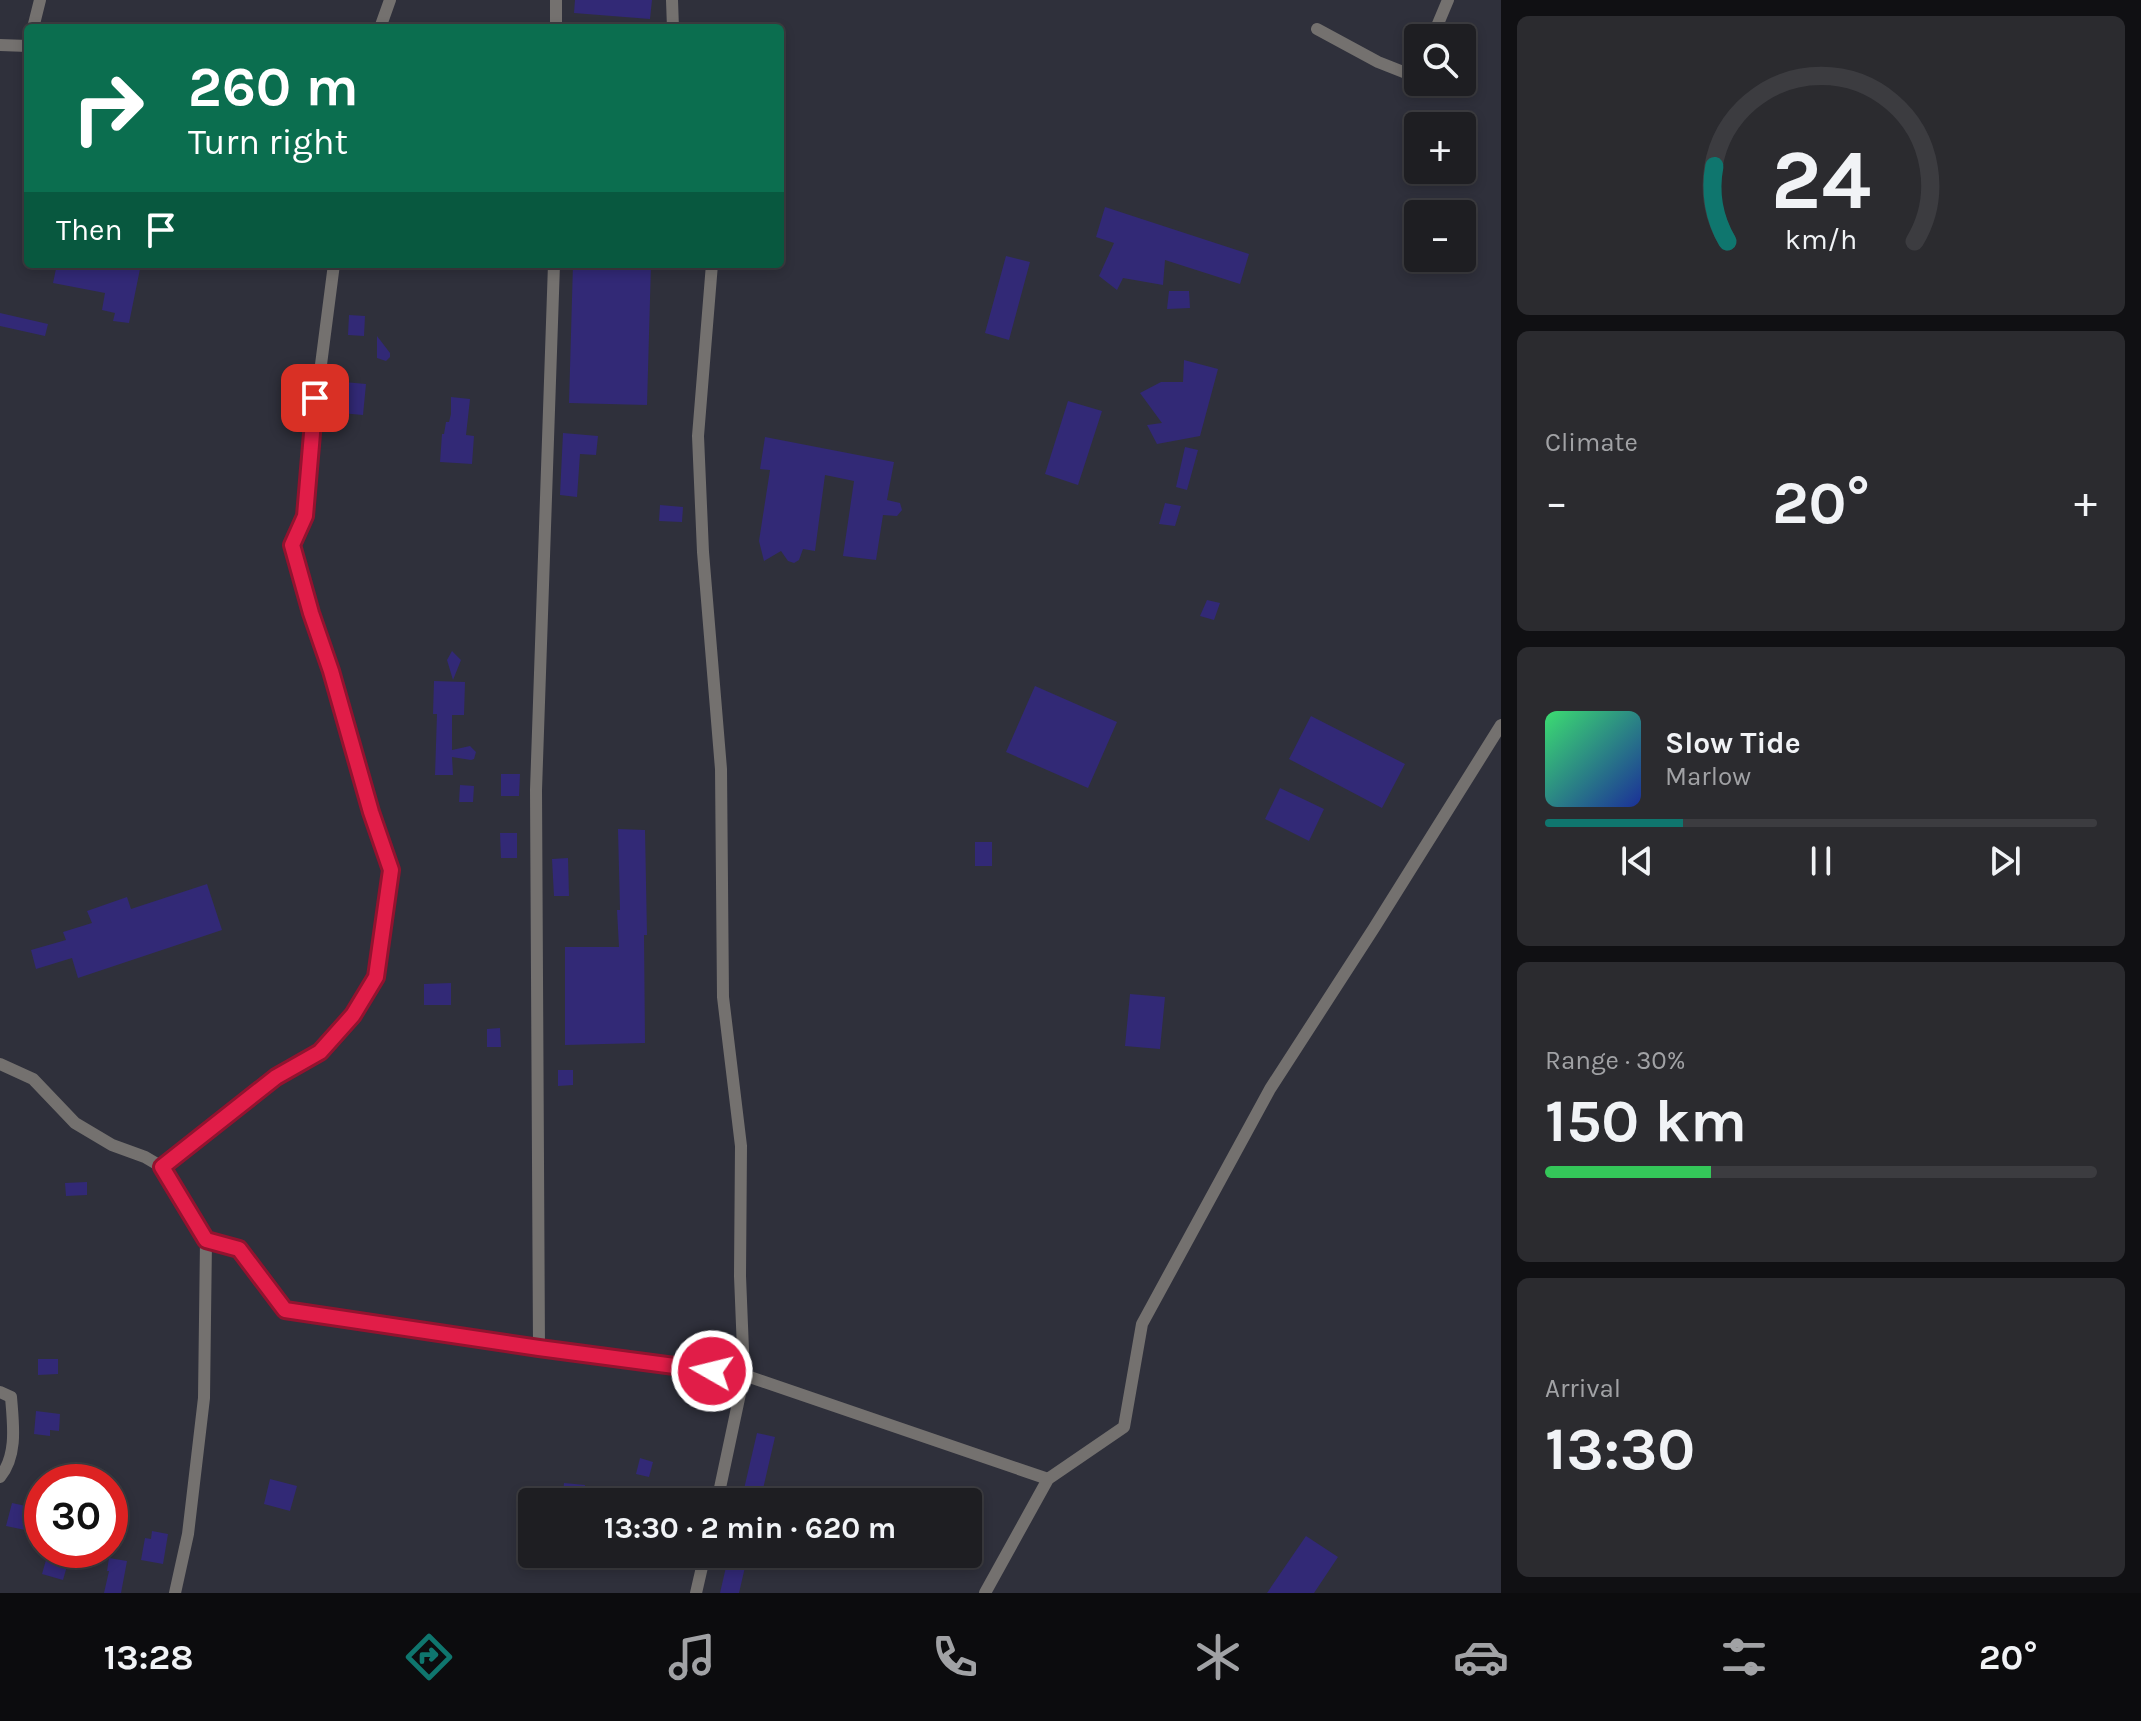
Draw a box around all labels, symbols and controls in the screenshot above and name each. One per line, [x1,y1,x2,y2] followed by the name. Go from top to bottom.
[1404,24,1476,272] map controls
[1404,24,1476,96] button: search
[188,54,359,119] text: 260 m
[56,56,160,160] icon: right
[1404,112,1476,184] button: +
[188,121,348,163] text: Turn right
[1771,131,1871,228] text: 24
[1404,200,1476,272] button: −
[139,208,183,252] icon: arrive
[56,212,123,248] text: Then
[1785,223,1857,256] text: km/h
[281,364,349,432] pin
[293,376,337,420] icon: arrive
[1545,427,1638,458] text: Climate
[1772,468,1870,538] text: 20°
[1545,477,1568,528] text: −
[2074,477,2097,528] text: +
[1665,725,1801,761] text: Slow Tide
[1665,761,1751,792] text: Marlow
[1615,839,1659,883] icon: previous
[1799,839,1843,883] icon: pause
[1983,839,2027,883] icon: next
[1545,1045,1686,1076] text: Range · 30%
[1545,1086,1747,1156] text: 150 km
[670,1329,754,1413] position arrow
[1545,1373,1621,1404] text: Arrival
[1545,1414,1695,1484] text: 13:30
[24,1464,128,1568] speed limit sign: 30
[604,1510,896,1546] text: 13:30 · 2 min · 620 m
[401,1629,457,1685] icon: directions
[664,1629,720,1685] icon: music
[927,1629,983,1685] icon: phone
[1190,1629,1246,1685] icon: climate
[1453,1629,1509,1685] icon: car
[1716,1629,1772,1685] icon: filters
[104,1636,194,1678] text: 13:28
[1979,1636,2037,1678] text: 20°

